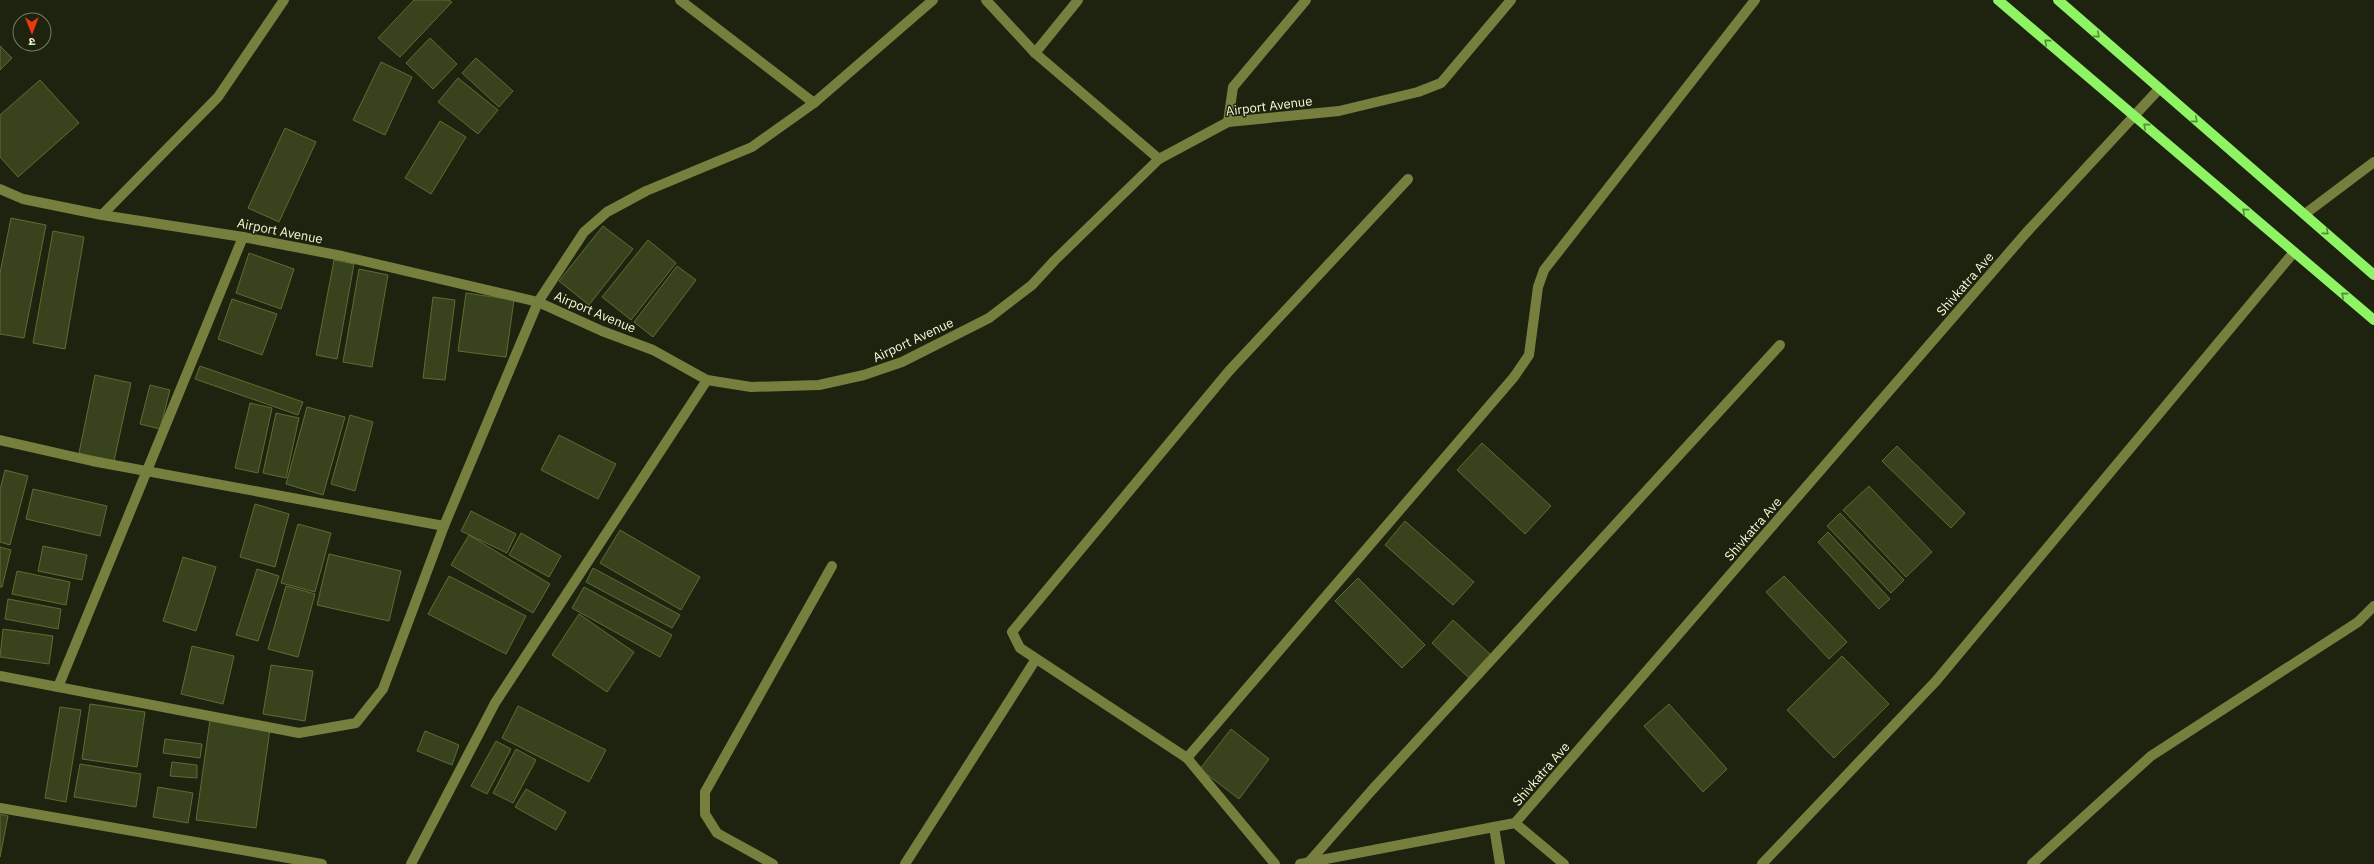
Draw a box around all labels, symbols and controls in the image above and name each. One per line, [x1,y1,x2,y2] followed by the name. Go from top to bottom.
[12,12,52,52] north arrow
[2093,30,2100,37] one-way arrow
[28,35,36,49] text: उ
[2044,40,2052,47] one-way arrow
[1225,92,1313,120] street label: Airport Avenue
[2191,116,2198,123] one-way arrow
[2143,124,2151,131] one-way arrow
[2242,208,2250,215] one-way arrow
[236,214,324,248] street label: Airport Avenue
[2321,228,2329,235] one-way arrow
[1933,249,1997,319] street label: Shivkatra Ave
[552,287,638,337] street label: Airport Avenue
[2342,292,2349,299] one-way arrow
[870,314,956,366] street label: Airport Avenue
[1721,494,1785,564] street label: Shivkatra Ave
[1509,739,1573,809] street label: Shivkatra Ave

